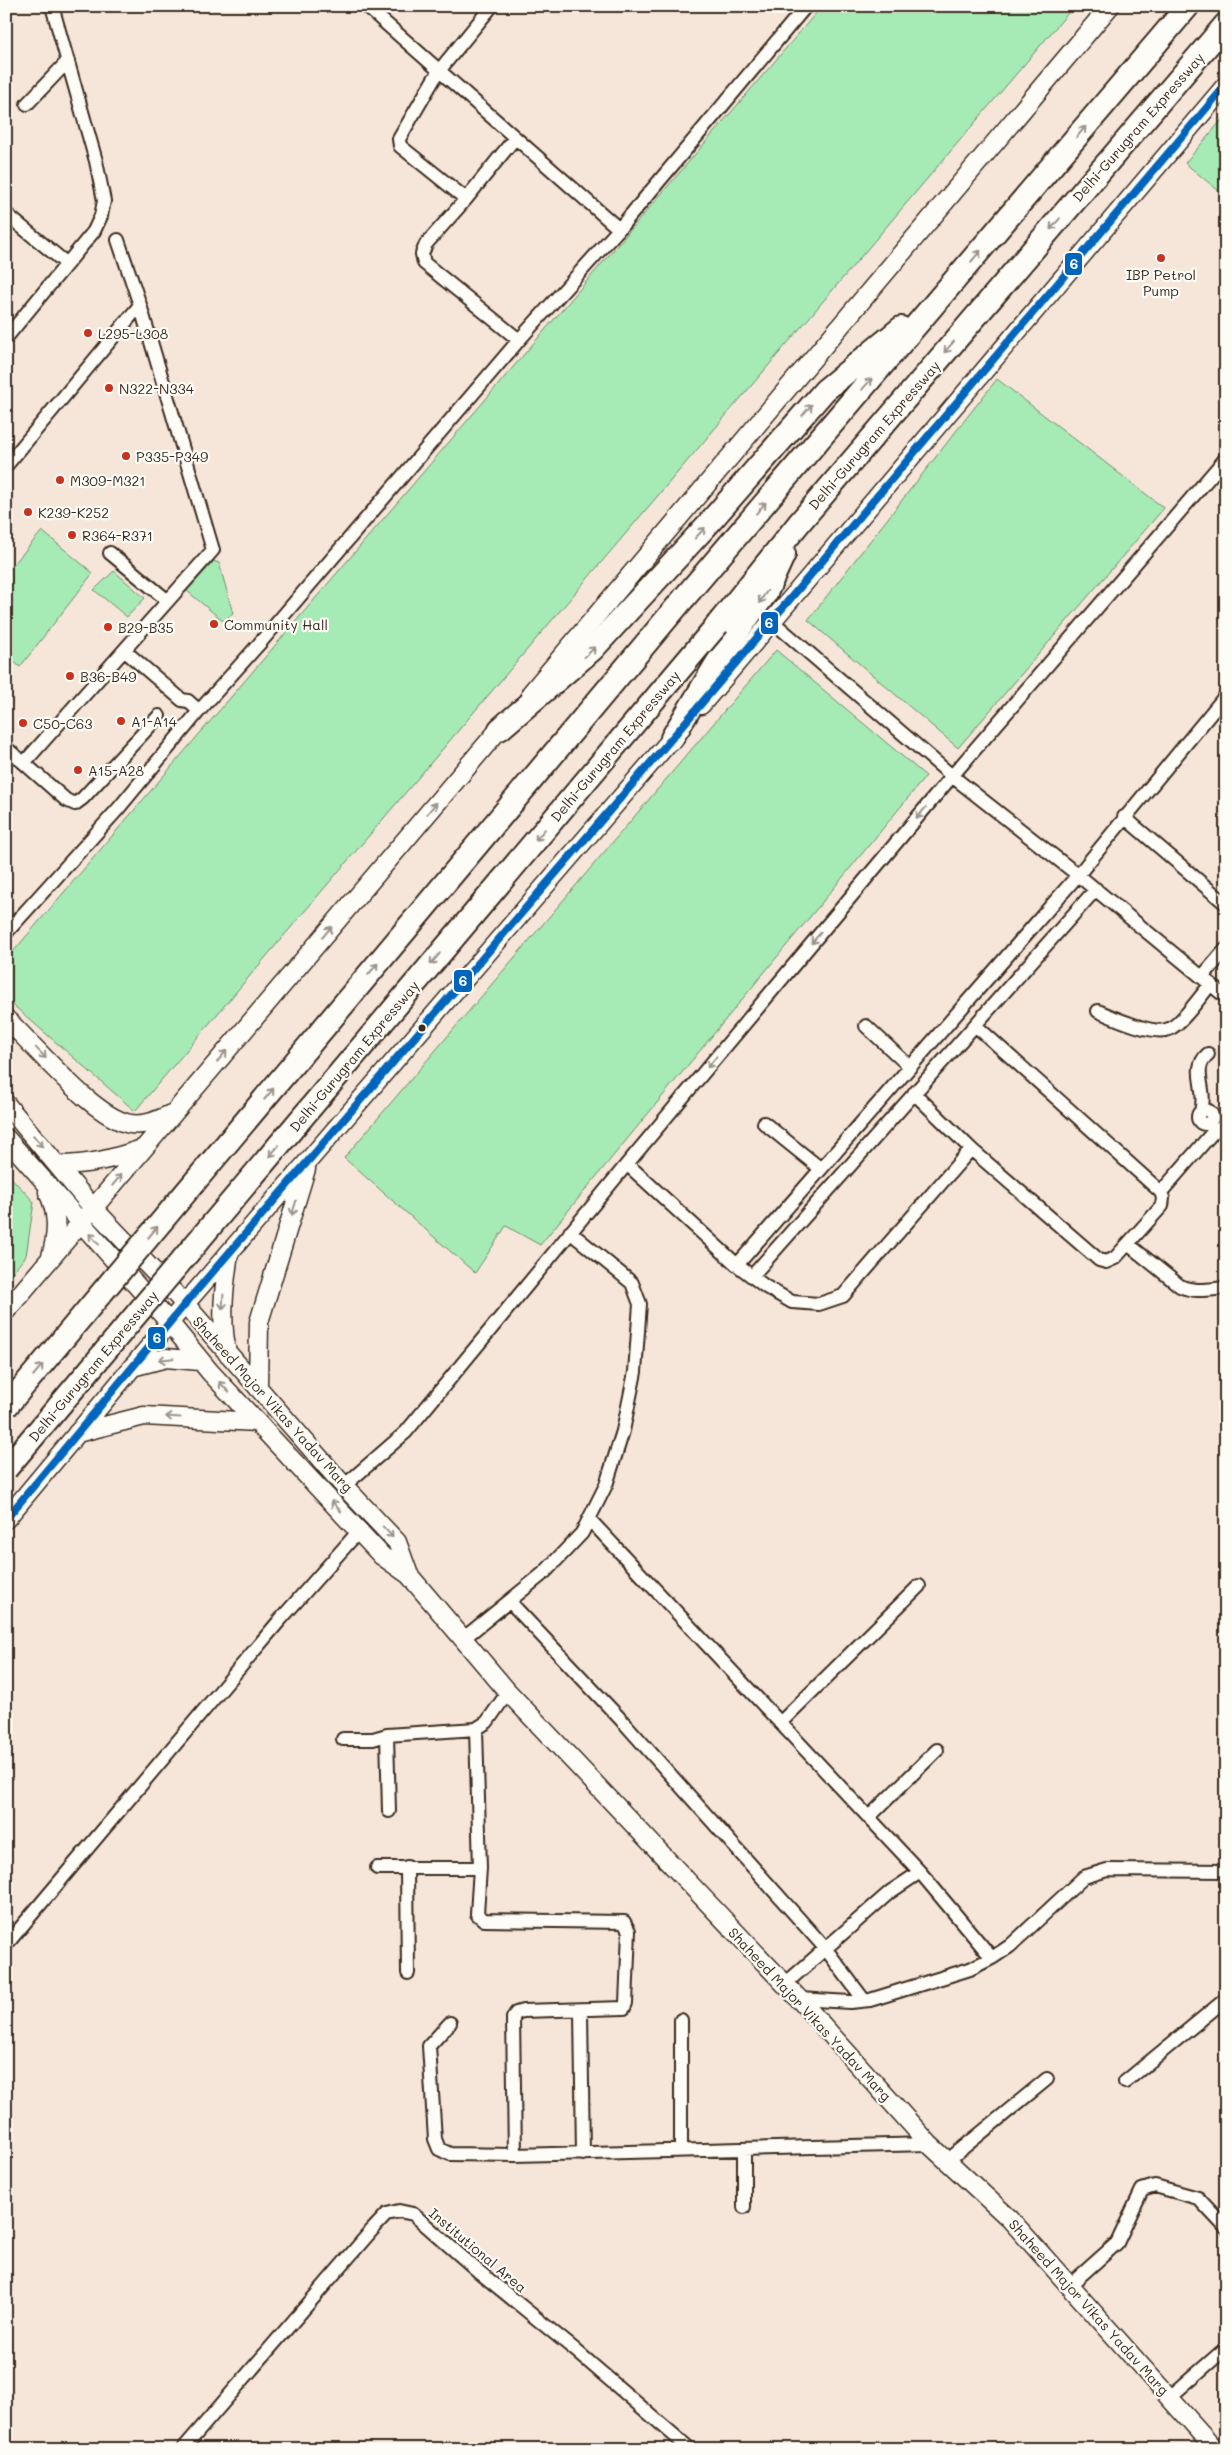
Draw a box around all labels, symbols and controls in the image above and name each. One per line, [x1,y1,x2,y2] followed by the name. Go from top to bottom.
[1068,48,1208,206] street label: Delhi-Gurugram Expressway
[1075,126,1086,139] one-way arrow
[1050,217,1061,230] one-way arrow
[970,250,981,263] one-way arrow
[1064,252,1083,276] line badge: 6
[1155,252,1167,264] marker: IBP Petrol Pump
[1070,254,1078,273] text: 6
[1126,265,1196,300] place label: IBP Petrol Pump
[98,324,168,343] place label: L295-L308
[82,327,94,339] marker: L295-L308
[943,341,955,354] one-way arrow
[804,356,944,514] street label: Delhi-Gurugram Expressway
[861,378,872,391] one-way arrow
[119,379,195,398] place label: N322-N334
[103,382,115,394] marker: N322-N334
[801,404,813,417] one-way arrow
[136,447,208,466] place label: P335-P349
[120,450,132,462] marker: P335-P349
[70,471,146,490] place label: M309-M321
[54,474,66,486] marker: M309-M321
[755,502,766,515] one-way arrow
[38,503,109,522] place label: K239-K252
[22,506,34,518] marker: K239-K252
[82,526,153,545] place label: R364-R371
[694,526,706,539] one-way arrow
[66,529,78,541] marker: R364-R371
[758,589,768,603] one-way arrow
[760,611,779,635] line badge: 6
[765,613,773,632] text: 6
[224,615,328,634] place label: Community Hall
[118,618,174,637] place label: B29-B35
[208,618,220,630] marker: Community Hall
[102,621,114,633] marker: B29-B35
[583,646,596,658] one-way arrow
[546,666,684,826] street label: Delhi-Gurugram Expressway
[80,667,136,686] place label: B36-B49
[64,670,76,682] marker: B36-B49
[131,712,178,731] place label: A1-A14
[33,714,92,733] place label: C50-C63
[115,715,127,727] marker: A1-A14
[17,717,29,729] marker: C50-C63
[88,761,144,780] place label: A15-A28
[72,764,84,776] marker: A15-A28
[427,802,438,815] one-way arrow
[915,807,926,820] one-way arrow
[535,828,546,841] one-way arrow
[322,926,333,939] one-way arrow
[811,931,822,944] one-way arrow
[430,953,441,966] one-way arrow
[367,963,379,976] one-way arrow
[453,969,473,993] line badge: 6
[459,971,467,990] text: 6
[285,976,423,1136] street label: Delhi-Gurugram Expressway
[417,1023,427,1033] unlabelled marker
[35,1047,47,1059] one-way arrow
[216,1050,227,1063] one-way arrow
[706,1056,717,1069] one-way arrow
[263,1088,274,1101] one-way arrow
[32,1135,43,1148] one-way arrow
[269,1144,280,1157] one-way arrow
[111,1174,122,1187] one-way arrow
[288,1199,298,1215] one-way arrow
[148,1226,159,1239] one-way arrow
[88,1233,100,1246] one-way arrow
[24,1286,162,1446] street label: Delhi-Gurugram Expressway
[218,1293,227,1309] one-way arrow
[189,1312,357,1496] street label: Shaheed Major Vikas Yadav Marg
[147,1326,166,1350] line badge: 6
[153,1328,161,1347] text: 6
[158,1354,174,1363] one-way arrow
[32,1364,43,1377] one-way arrow
[218,1381,230,1394] one-way arrow
[166,1412,182,1422] one-way arrow
[330,1500,342,1512] one-way arrow
[383,1526,394,1539] one-way arrow
[724,1923,896,2105] street label: Shaheed Major Vikas Yadav Marg
[425,2203,531,2297] street label: Institutional Area
[1005,2215,1173,2399] street label: Shaheed Major Vikas Yadav Marg

